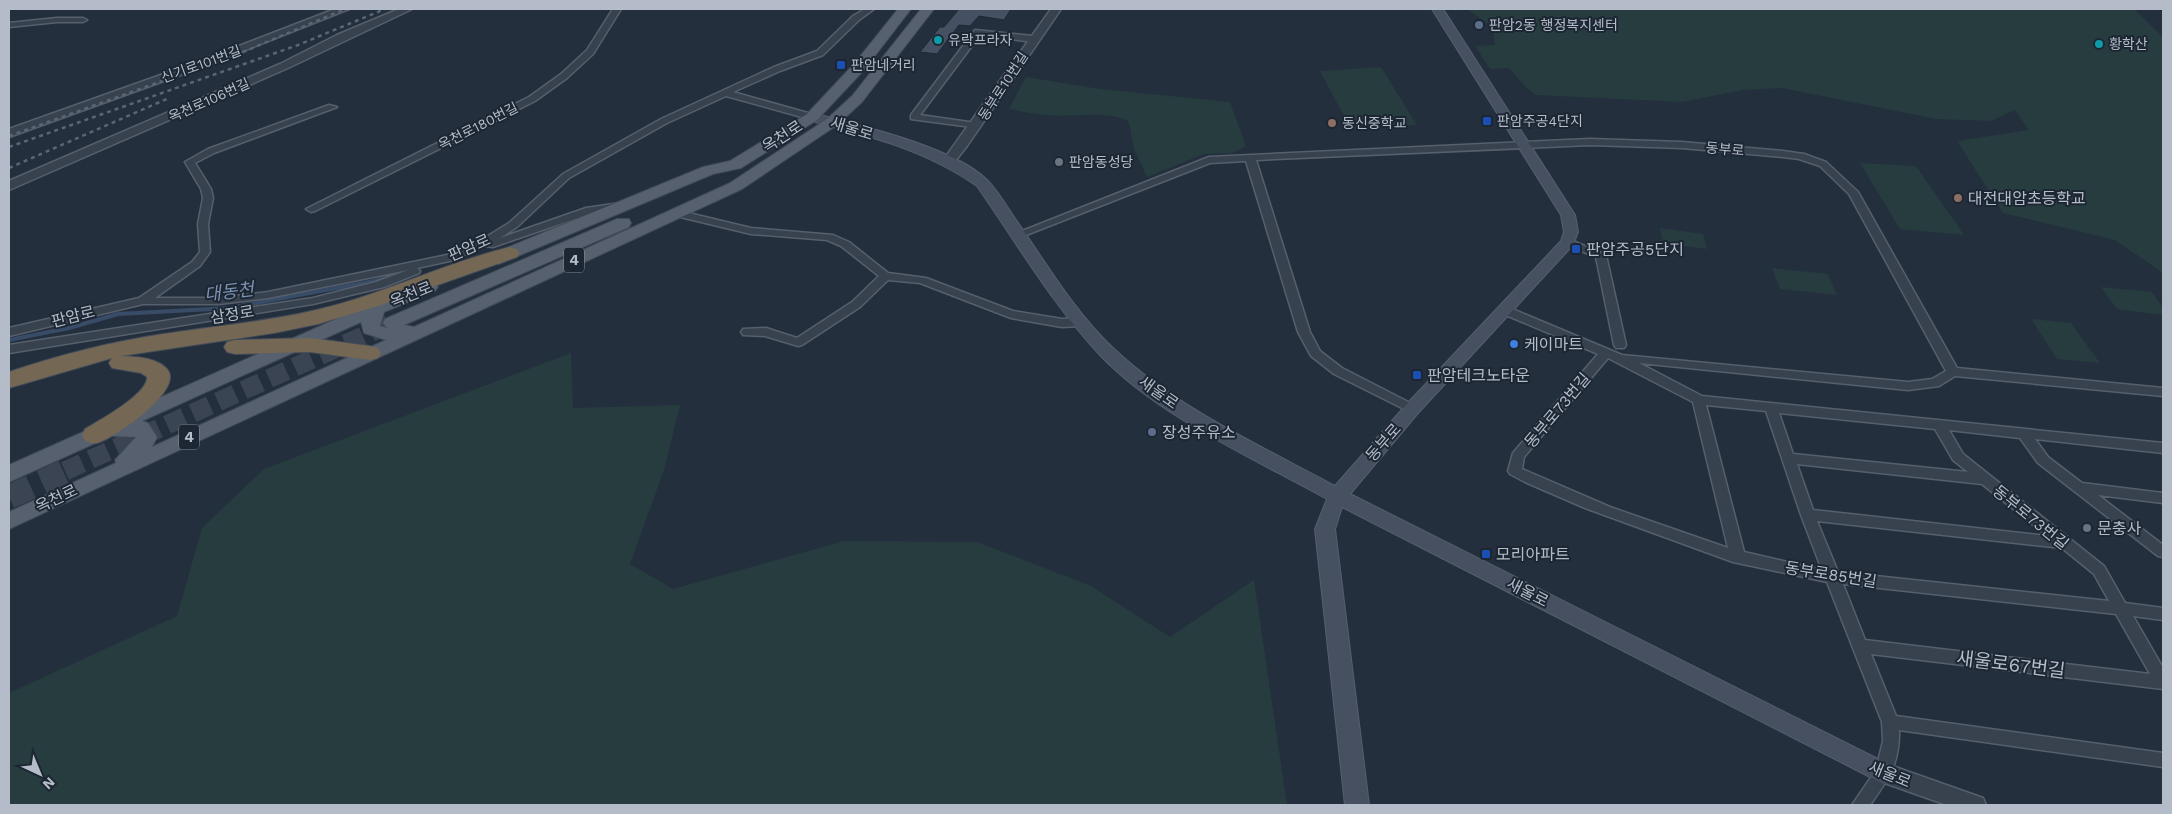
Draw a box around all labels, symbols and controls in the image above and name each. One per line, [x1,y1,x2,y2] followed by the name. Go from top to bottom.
[1489,17,1618,33] place label: 판암2동 행정복지센터
[1473,19,1485,31] marker: 판암2동 행정복지센터
[948,32,1013,48] place label: 유락프라자
[932,34,944,46] marker: 유락프라자
[2109,36,2148,52] place label: 황학산
[2093,38,2105,50] marker: 황학산
[159,42,243,86] street label: 신기로101번길
[975,49,1031,123] street label: 동부로10번길
[851,57,915,73] place label: 판암네거리
[835,59,847,71] marker: 판암네거리
[166,75,252,125] street label: 옥천로106번길
[436,99,520,153] street label: 옥천로180번길
[828,113,876,144] street label: 새울로
[1497,113,1583,129] place label: 판암주공4단지
[1342,115,1407,131] place label: 동신중학교
[1481,115,1493,127] marker: 판암주공4단지
[759,116,806,156] street label: 옥천로
[1326,117,1338,129] marker: 동신중학교
[1705,139,1745,159] street label: 동부로
[1069,154,1134,170] place label: 판암동성당
[1053,156,1065,168] marker: 판암동성당
[1968,189,2086,208] place label: 대전대암초등학교
[1952,192,1964,204] marker: 대전대암초등학교
[445,230,493,265] street label: 판암로
[1586,240,1684,259] place label: 판암주공5단지
[1570,243,1582,255] marker: 판암주공5단지
[564,248,584,272] road number: 4
[387,277,435,312] street label: 옥천로
[203,278,257,305] water label: 대동천
[49,302,97,331] street label: 판암로
[209,302,256,327] street label: 삼정로
[1524,335,1583,354] place label: 케이마트
[1508,338,1520,350] marker: 케이마트
[1427,366,1530,385] place label: 판암테크노타운
[1411,369,1423,381] marker: 판암테크노타운
[1521,369,1594,452] street label: 동부로73번길
[1135,372,1182,413] street label: 새울로
[1362,419,1405,465] street label: 동부로
[1162,423,1236,442] place label: 장성주유소
[179,424,199,450] road number: 4
[1146,426,1158,438] marker: 장성주유소
[32,480,80,516] street label: 옥천로
[1989,481,2072,554] street label: 동부로73번길
[2097,519,2141,538] place label: 문충사
[2081,522,2093,534] marker: 문충사
[1496,545,1570,564] place label: 모리아파트
[1480,548,1492,560] marker: 모리아파트
[1784,558,1878,591] street label: 동부로85번길
[1504,574,1552,611] street label: 새울로
[1955,646,2067,683] street label: 새울로67번길
[15,749,65,799] north arrow
[1866,757,1914,792] street label: 새울로
[40,774,58,793] text: N

